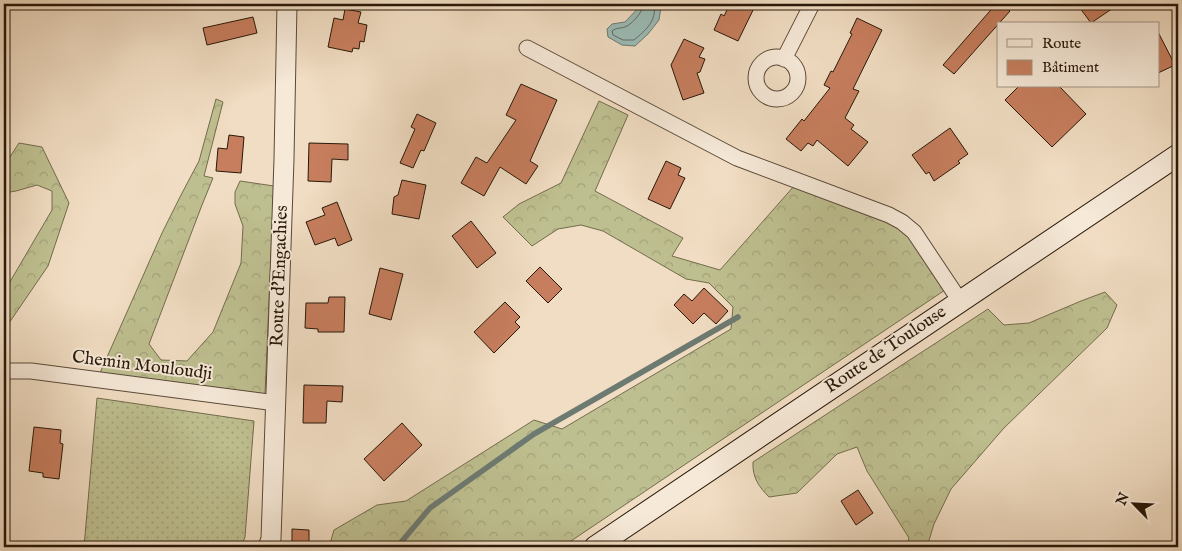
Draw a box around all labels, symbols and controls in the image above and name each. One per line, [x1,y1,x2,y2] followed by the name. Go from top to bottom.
[997,22,1160,88] legend
[1042,34,1081,53] text: Route
[1042,58,1099,77] text: Bâtiment
[266,205,294,347] street label: Route d'Engachies
[821,301,951,399] street label: Route de Toulouse
[71,346,214,386] street label: Chemin Mouloudji
[1110,478,1160,528] north arrow
[1112,490,1134,509] text: N

